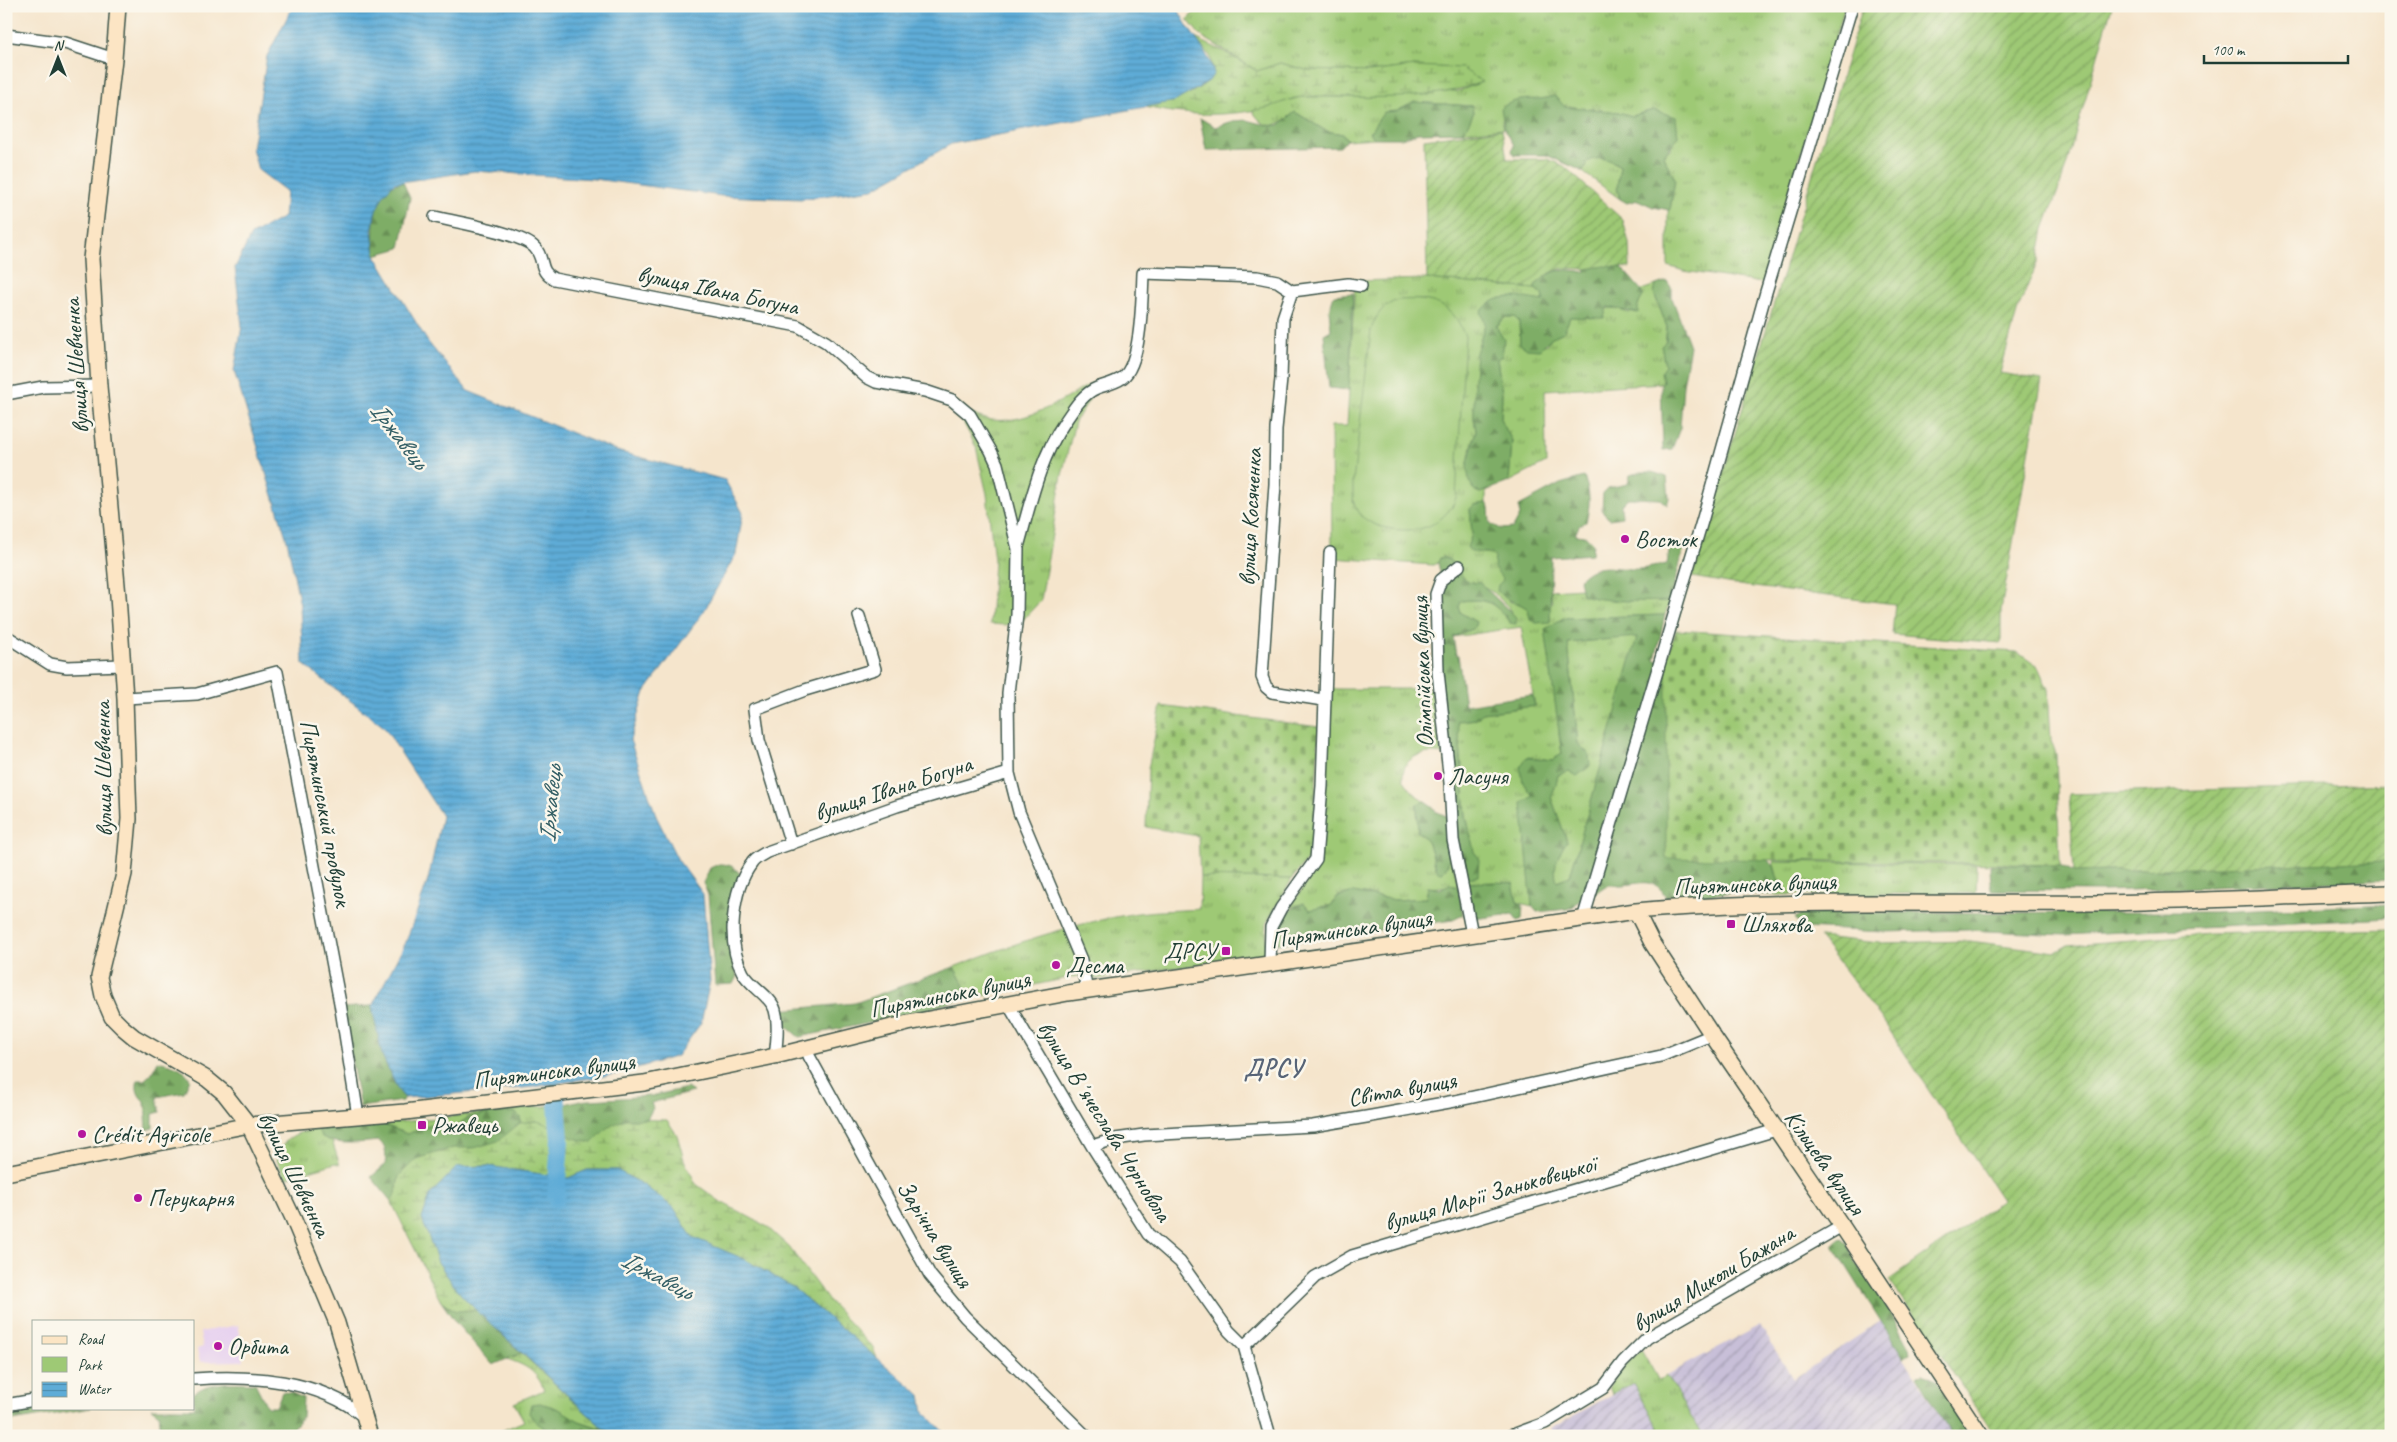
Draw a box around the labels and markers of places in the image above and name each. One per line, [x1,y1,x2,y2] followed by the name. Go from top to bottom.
[1635,524,1699,554] place label: Восток
[1619,533,1631,545] marker: Восток
[1448,761,1509,791] place label: Ласуня
[1432,770,1444,782] marker: Ласуня
[1741,909,1814,939] place label: Шляхова
[1725,918,1737,930] marker: Шляхова
[1163,936,1220,966] place label: ДРСУ
[1220,945,1232,957] marker: ДРСУ
[1066,950,1125,980] place label: Десма
[1050,959,1062,971] marker: Десма
[432,1110,499,1140] place label: Ржавець
[92,1119,212,1149] place label: Crédit Agricole
[416,1119,428,1131] marker: Ржавець
[76,1128,88,1140] marker: Crédit Agricole
[148,1183,235,1213] place label: Перукарня
[132,1192,144,1204] marker: Перукарня
[228,1331,289,1361] place label: Орбита
[212,1340,224,1352] marker: Орбита

